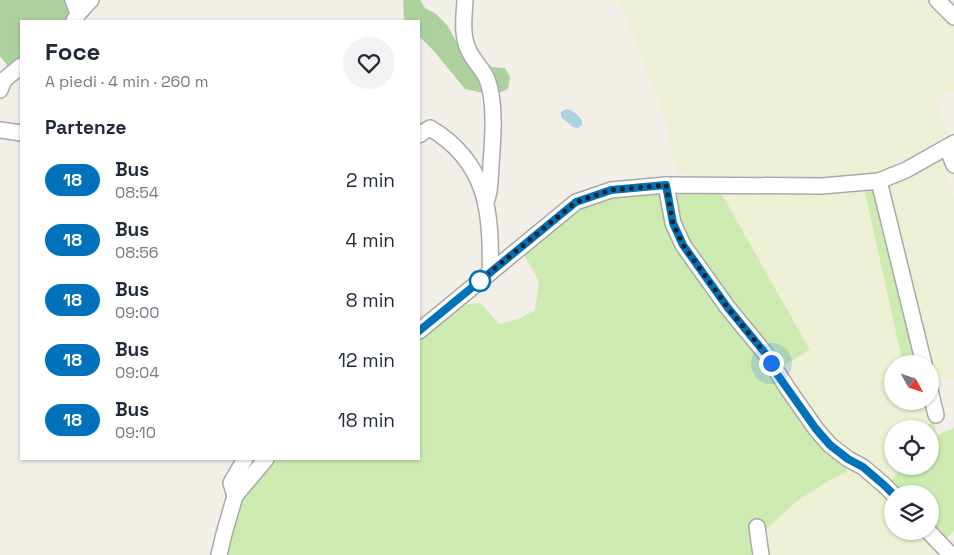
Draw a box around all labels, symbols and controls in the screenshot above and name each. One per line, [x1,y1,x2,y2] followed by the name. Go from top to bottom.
[45,36,100,67] text: Foce
[343,37,395,89] button: heart
[45,71,209,92] text: A piedi · 4 min · 260 m
[45,115,126,140] text: Partenze
[115,157,149,182] text: Bus
[63,168,82,191] text: 18
[346,168,395,193] text: 2 min
[115,182,159,203] text: 08:54
[115,217,149,242] text: Bus
[63,228,82,251] text: 18
[346,228,395,253] text: 4 min
[115,242,159,263] text: 08:56
[469,270,491,292] unlabelled marker
[115,277,149,302] text: Bus
[63,288,82,311] text: 18
[346,288,395,313] text: 8 min
[115,302,160,323] text: 09:00
[115,337,149,362] text: Bus
[63,348,82,371] text: 18
[338,348,395,373] text: 12 min
[759,351,784,376] your location
[884,355,939,410] north arrow
[884,355,939,540] map controls
[115,362,159,383] text: 09:04
[115,397,149,422] text: Bus
[63,408,82,431] text: 18
[338,408,395,433] text: 18 min
[884,420,939,475] button: locate
[115,422,156,443] text: 09:10
[884,485,939,540] button: layers

